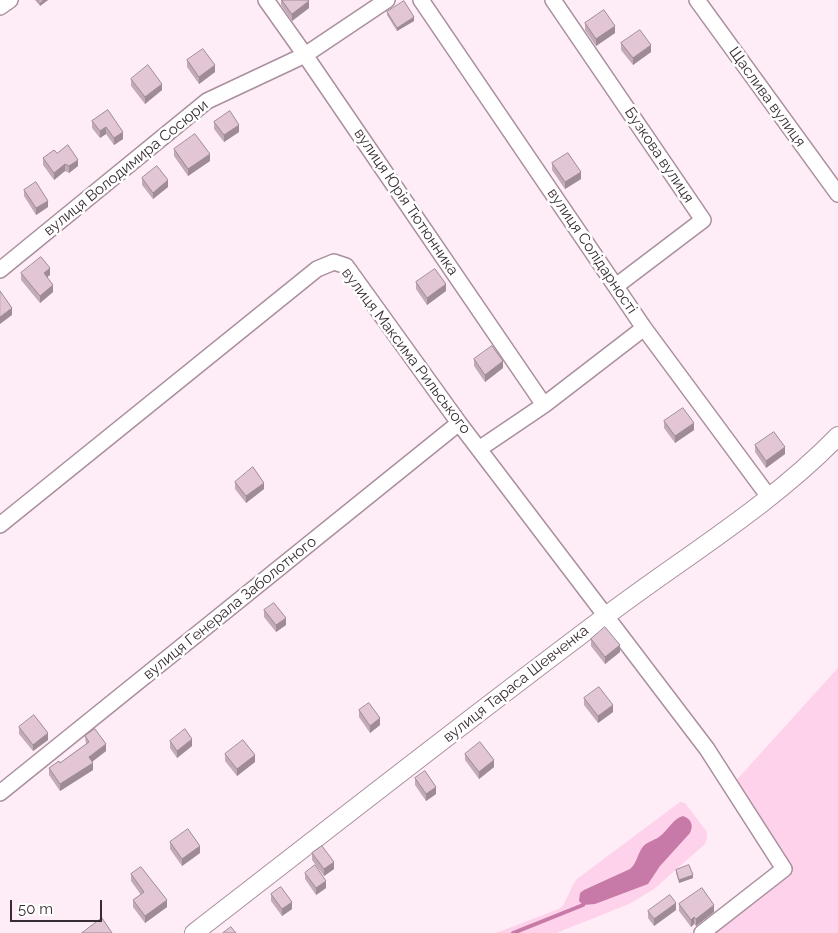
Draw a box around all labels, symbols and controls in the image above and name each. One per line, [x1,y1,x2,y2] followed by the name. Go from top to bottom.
[725,44,809,150] street label: Щаслива вулиця
[40,96,212,240] street label: вулиця Володимира Сосюри
[620,104,698,206] street label: Бузкова вулиця
[350,125,462,279] street label: вулиця Юрія Тютюнника
[543,185,641,317] street label: вулиця Солідарності
[338,264,474,438] street label: вулиця Максима Рильського
[140,533,320,683] street label: вулиця Генерала Заболотного
[440,622,592,746] street label: вулиця Тараса Шевченка
[12,890,105,922] scale bar
[18,900,53,918] text: 50 m

